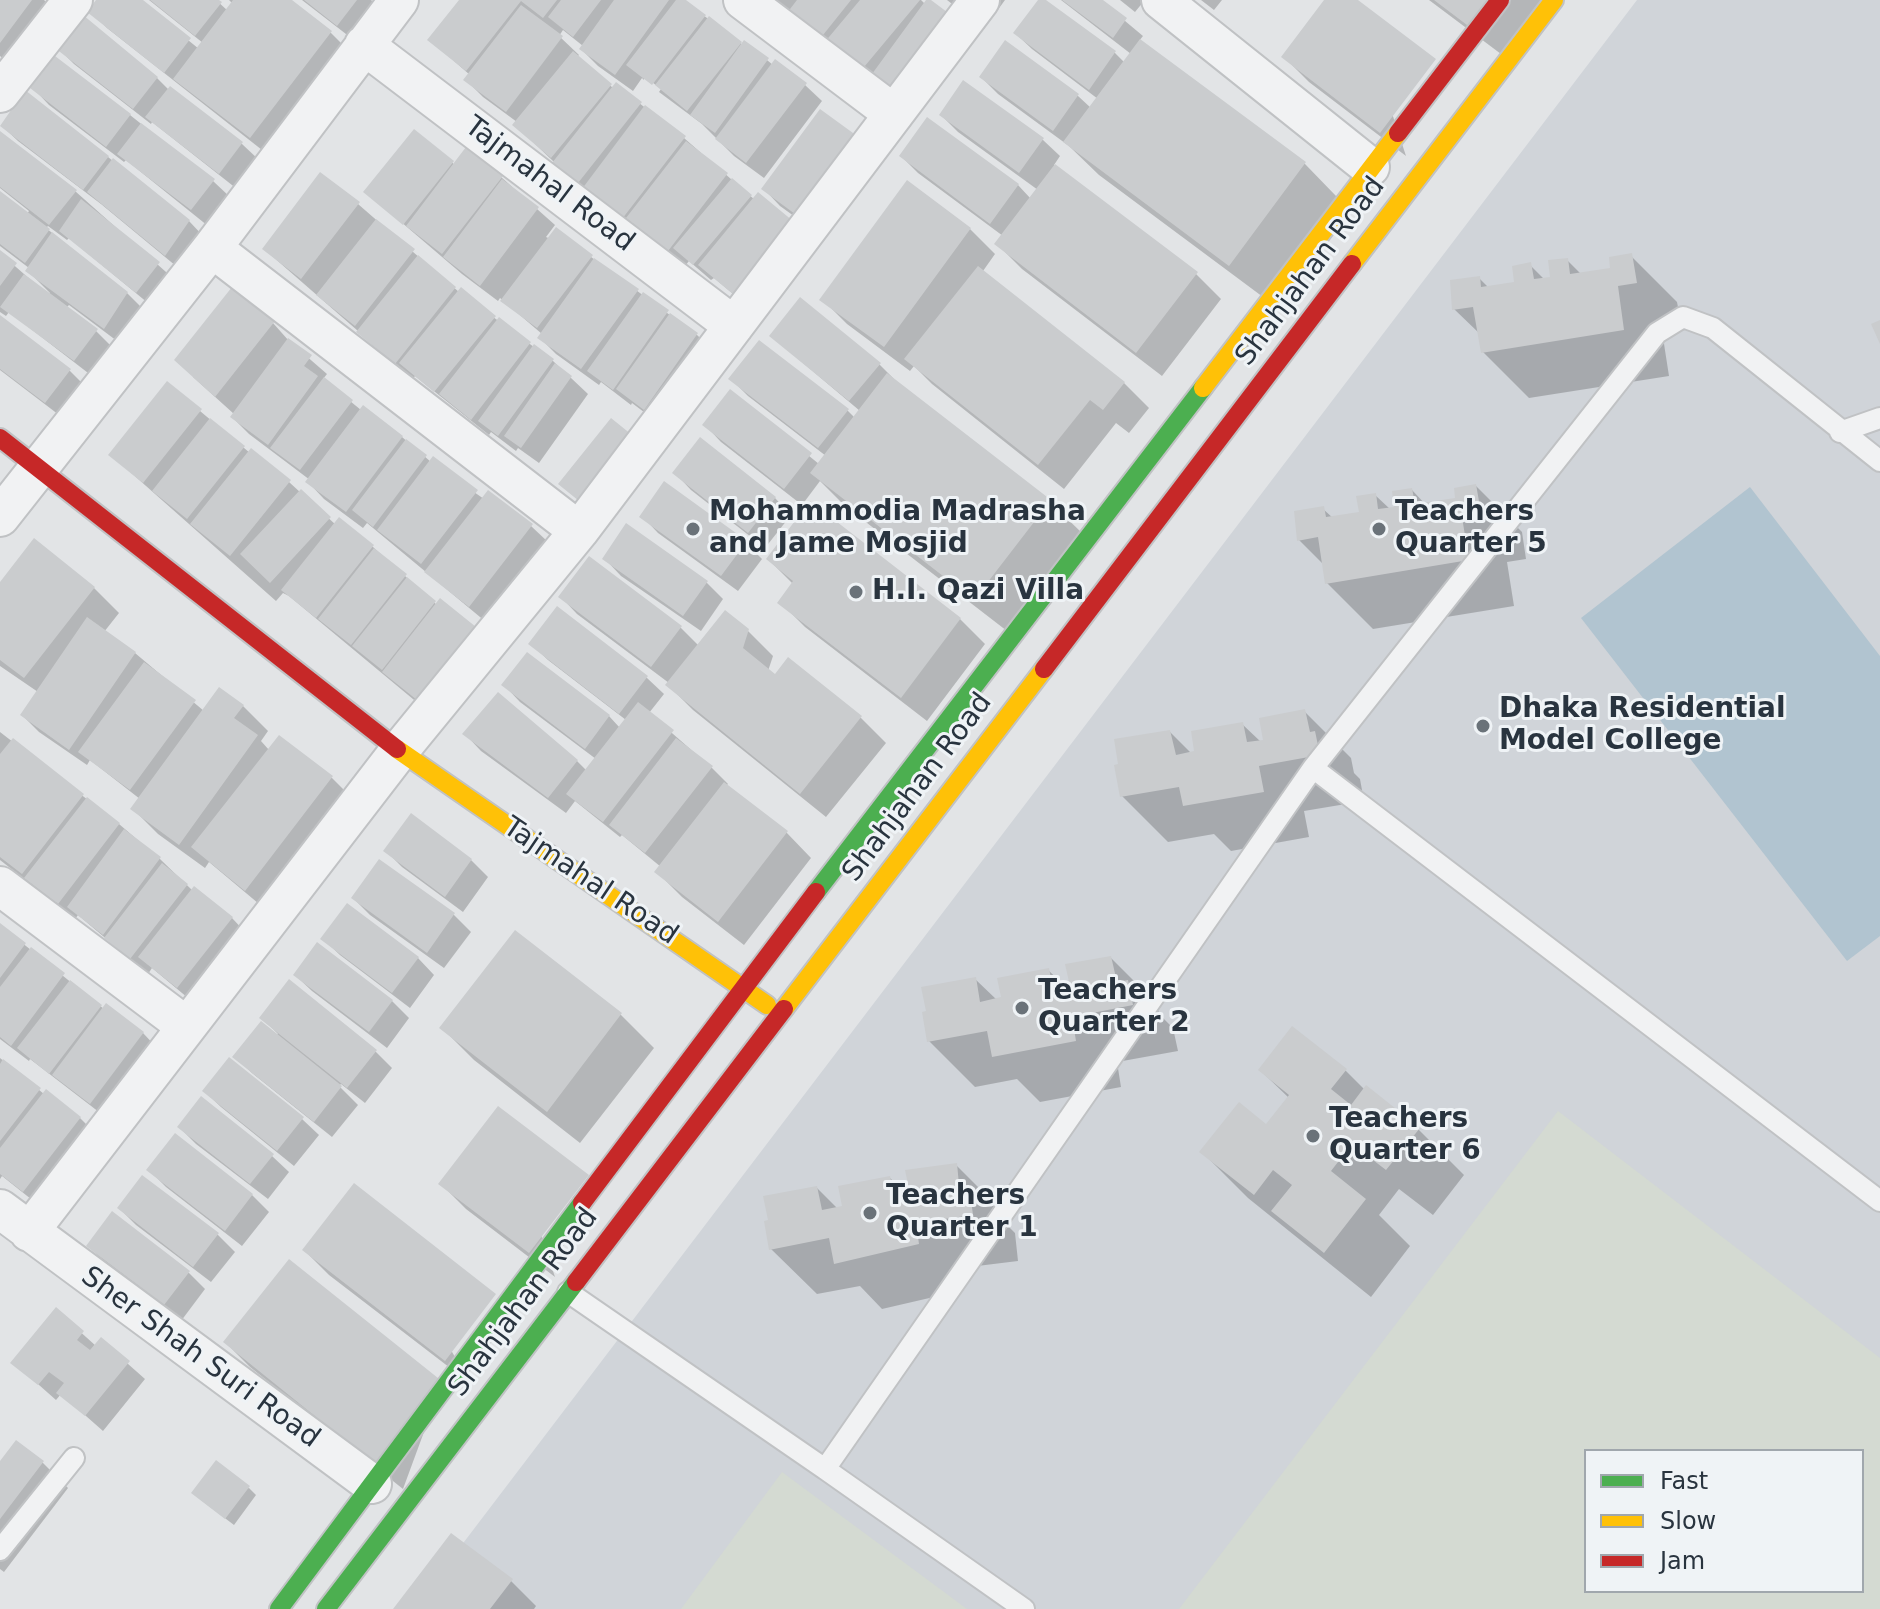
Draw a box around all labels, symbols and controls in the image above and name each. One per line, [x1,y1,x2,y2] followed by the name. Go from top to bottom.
[458,110,640,260] street label: Tajmahal Road
[1229,171,1393,373] street label: Shahjahan Road
[709,496,1086,562] place label: Mohammodia Madrasha and Jame Mosjid
[1395,496,1547,562] place label: Teachers Quarter 5
[684,520,702,538] marker: Mohammodia Madrasha and Jame Mosjid
[1370,520,1388,538] marker: Teachers Quarter 5
[872,575,1084,609] place label: H.I. Qazi Villa
[847,583,865,601] marker: H.I. Qazi Villa
[836,687,1000,889] street label: Shahjahan Road
[1499,693,1786,759] place label: Dhaka Residential Model College
[1474,717,1492,735] marker: Dhaka Residential Model College
[496,811,684,953] street label: Tajmahal Road
[1038,975,1190,1041] place label: Teachers Quarter 2
[1013,999,1031,1017] marker: Teachers Quarter 2
[1329,1103,1481,1169] place label: Teachers Quarter 6
[1304,1127,1322,1145] marker: Teachers Quarter 6
[886,1180,1038,1246] place label: Teachers Quarter 1
[442,1202,606,1404] street label: Shahjahan Road
[861,1204,879,1222] marker: Teachers Quarter 1
[74,1260,326,1456] street label: Sher Shah Suri Road
[1584,1449,1864,1593] legend
[1660,1467,1708,1495] text: Fast
[1660,1507,1716,1535] text: Slow
[1660,1547,1705,1575] text: Jam

